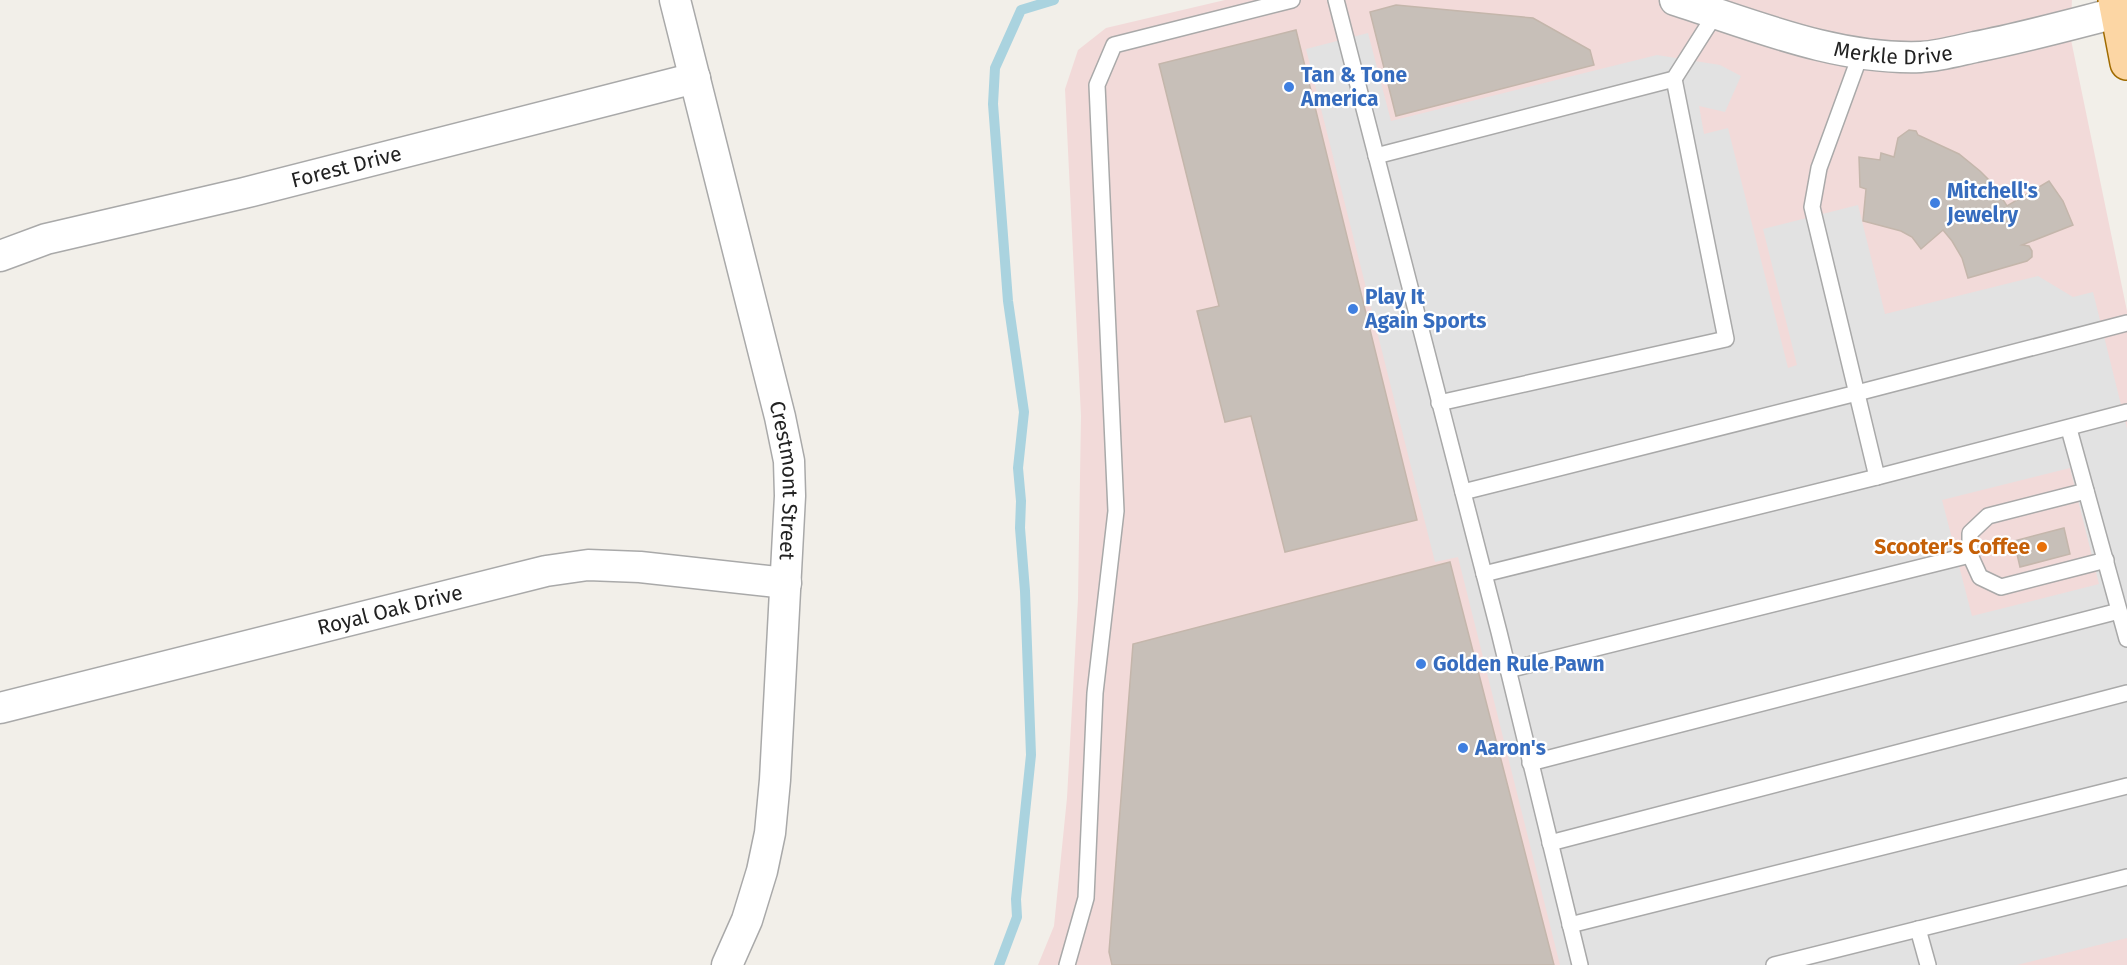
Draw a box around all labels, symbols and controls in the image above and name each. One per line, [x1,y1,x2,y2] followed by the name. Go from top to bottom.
[1832,36,1955,70] street label: Merkle Drive
[1300,62,1407,112] place label: Tan & Tone America
[1282,80,1296,94] marker: Tan & Tone America
[288,140,404,193] street label: Forest Drive
[1946,178,2038,228] place label: Mitchell's Jewelry
[1928,196,1942,210] marker: Mitchell's Jewelry
[1364,284,1487,334] place label: Play It Again Sports
[1346,302,1360,316] marker: Play It Again Sports
[763,398,803,561] street label: Crestmont Street
[1874,534,2030,560] place label: Scooter's Coffee
[2035,540,2049,554] marker: Scooter's Coffee
[315,579,465,641] street label: Royal Oak Drive
[1433,651,1605,677] place label: Golden Rule Pawn
[1414,657,1428,671] marker: Golden Rule Pawn
[1474,735,1546,761] place label: Aaron's
[1456,741,1470,755] marker: Aaron's

